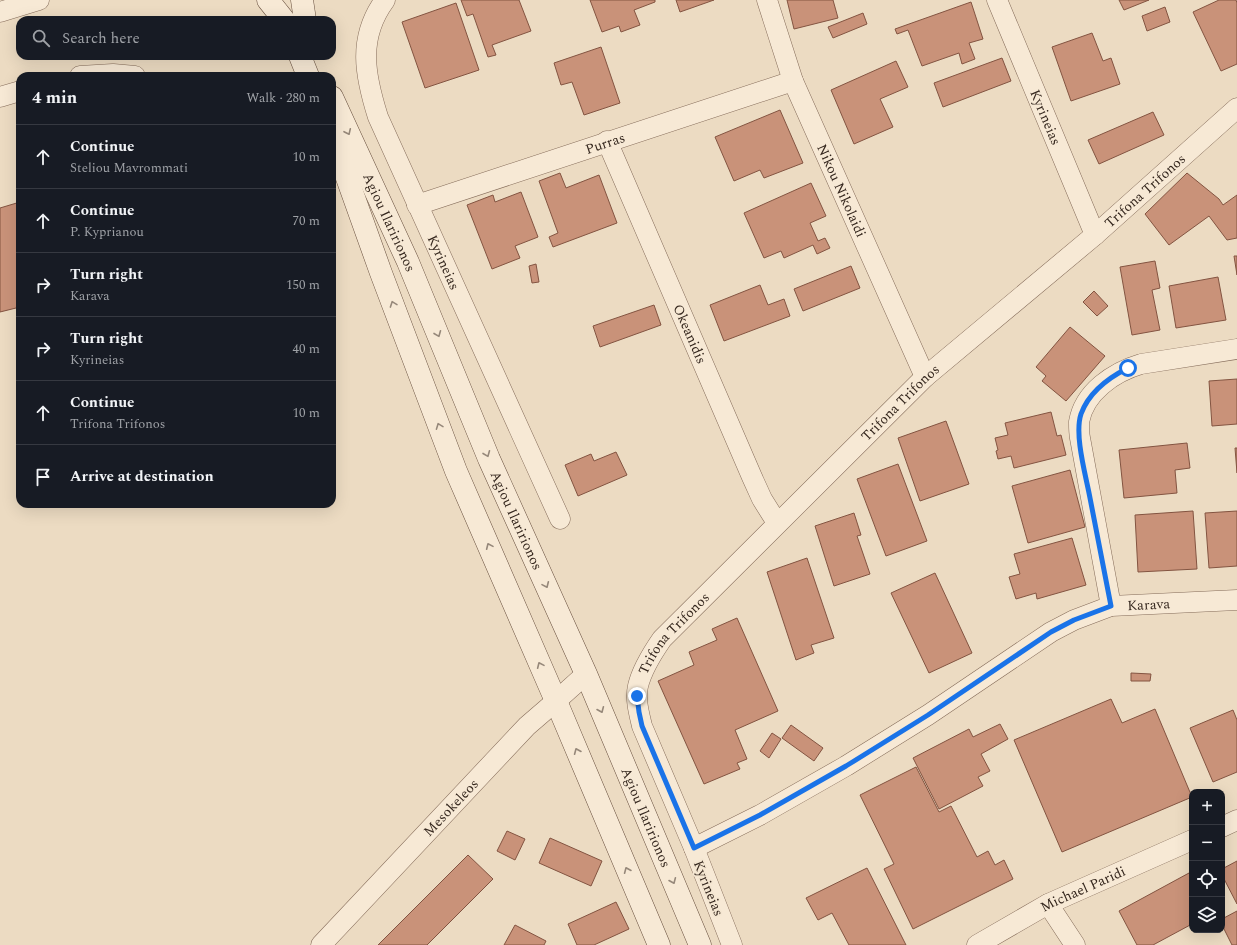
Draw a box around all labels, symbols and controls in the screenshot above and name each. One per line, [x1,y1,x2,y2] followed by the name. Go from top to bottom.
[16,16,336,60] search box
[30,27,52,49] icon: search
[62,27,140,50] text: Search here
[32,85,77,111] text: 4 min
[1024,86,1066,148] street label: Kyrineias
[246,88,320,108] text: Walk · 280 m
[582,127,628,160] street label: Purras
[343,128,351,135] one-way arrow
[70,135,135,158] text: Continue
[811,141,871,241] street label: Nikou Nikolaidi
[32,146,54,168] icon: ahead
[293,147,320,167] text: 10 m
[1100,149,1191,233] street label: Trifona Trifonos
[70,158,188,178] text: Steliou Mavrommati
[357,170,421,275] street label: Agiou Ilaririonos
[70,199,135,222] text: Continue
[32,210,54,232] icon: ahead
[293,211,320,231] text: 70 m
[70,222,144,242] text: P. Kyprianou
[422,232,465,294] street label: Kyrineias
[70,263,143,286] text: Turn right
[32,274,54,296] icon: right
[286,275,320,295] text: 150 m
[70,286,110,306] text: Karava
[389,301,398,308] one-way arrow
[668,301,712,367] street label: Okeanidis
[70,327,143,350] text: Turn right
[433,330,441,337] one-way arrow
[32,338,54,360] icon: right
[293,339,320,359] text: 40 m
[70,350,124,370] text: Kyrineias
[856,359,944,446] street label: Trifona Trifonos
[1119,359,1137,377] route start
[70,391,135,414] text: Continue
[32,402,54,424] icon: ahead
[293,403,320,423] text: 10 m
[70,414,165,434] text: Trifona Trifonos
[435,423,443,430] one-way arrow
[482,450,490,457] one-way arrow
[70,465,214,488] text: Arrive at destination
[32,466,54,488] icon: arrive
[485,468,548,574] street label: Agiou Ilaririonos
[485,543,493,550] one-way arrow
[541,581,549,589] one-way arrow
[633,587,714,678] street label: Trifona Trifonos
[1127,593,1171,616] street label: Karava
[537,662,545,669] one-way arrow
[628,687,646,705] route end
[596,705,604,713] one-way arrow
[573,747,581,754] one-way arrow
[615,764,676,871] street label: Agiou Ilaririonos
[418,774,483,841] street label: Mesokeleos
[1189,789,1225,933] map controls
[1189,789,1225,825] button: +
[1189,825,1225,861] button: −
[688,857,729,919] street label: Kyrineias
[1036,861,1129,917] street label: Michael Paridi
[1189,861,1225,897] button: locate
[624,867,632,874] one-way arrow
[669,878,677,885] one-way arrow
[1189,897,1225,933] button: layers

